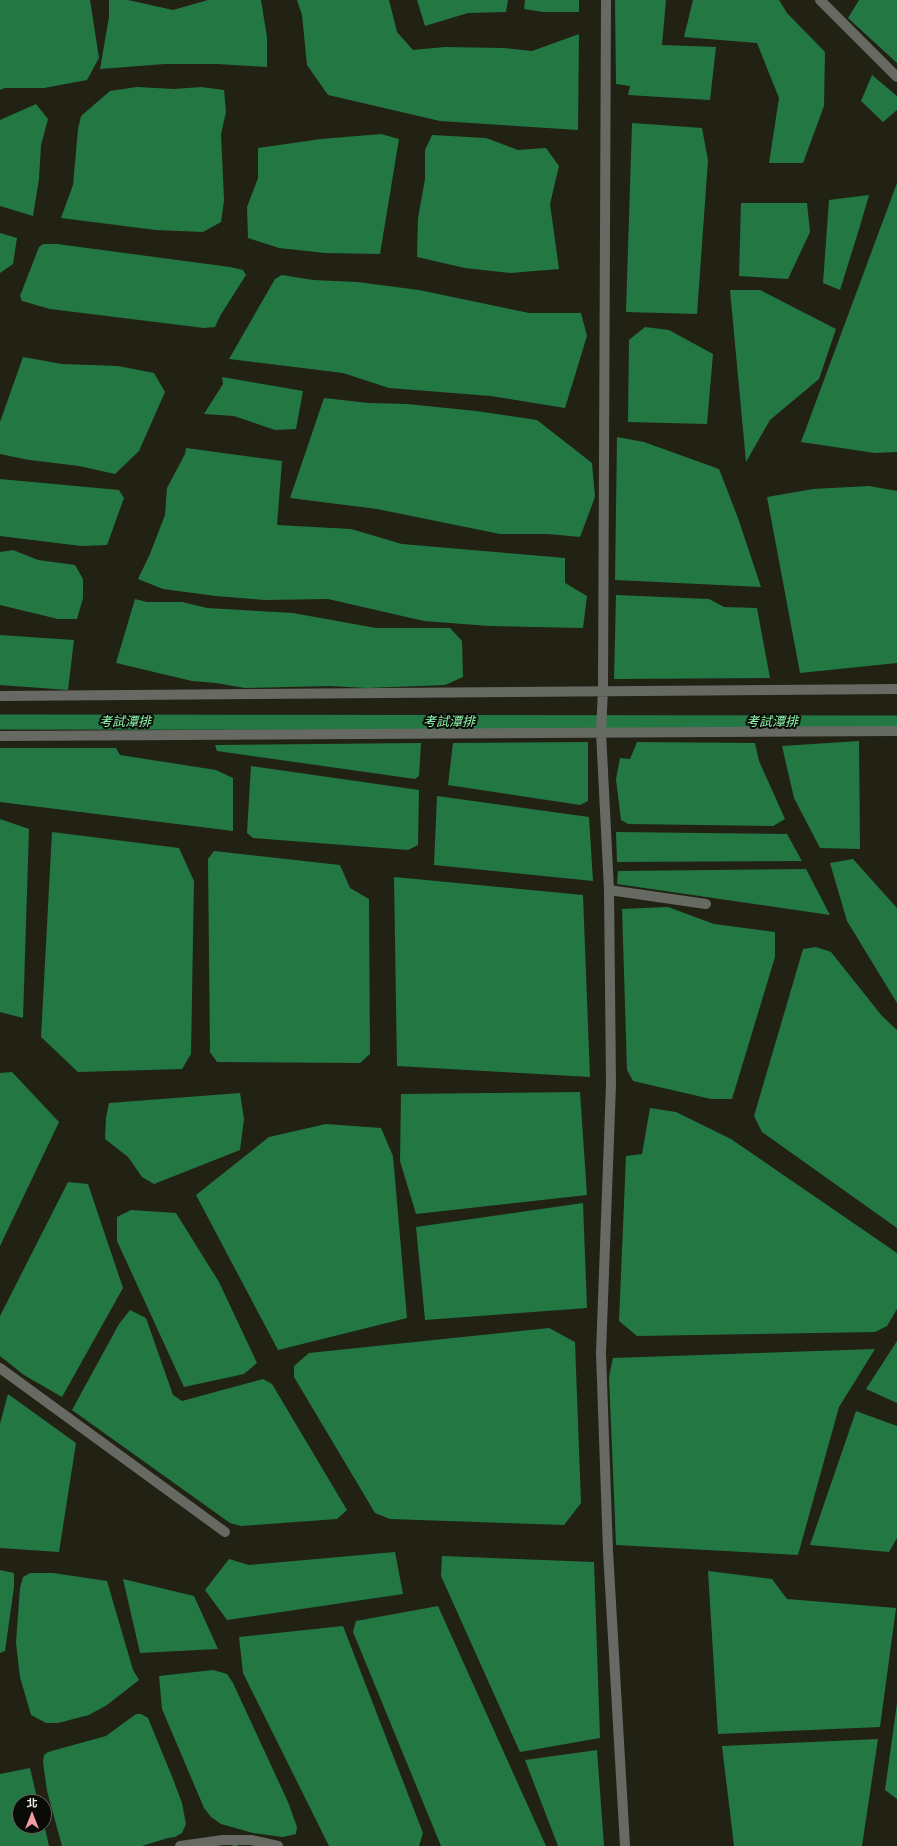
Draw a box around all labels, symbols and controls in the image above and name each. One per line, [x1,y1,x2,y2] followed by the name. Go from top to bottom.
[99,714,151,730] water label: 考試潭排
[423,714,475,730] water label: 考試潭排
[746,714,798,730] water label: 考試潭排
[12,1794,52,1834] north arrow
[27,1796,38,1810] text: 北

